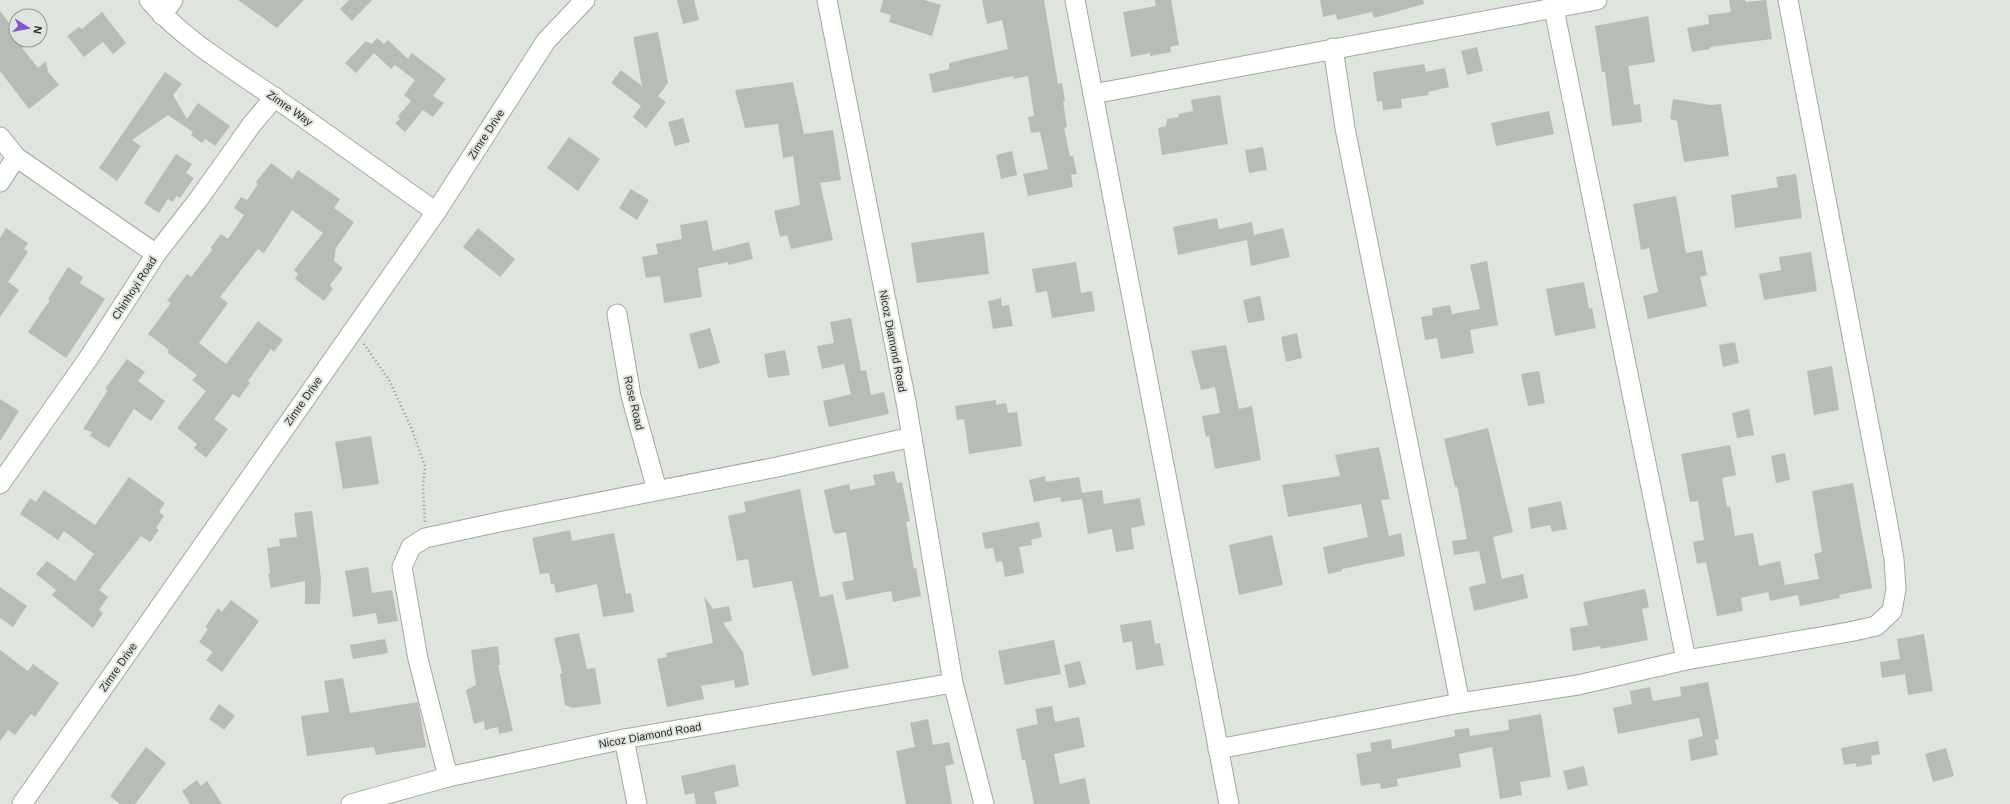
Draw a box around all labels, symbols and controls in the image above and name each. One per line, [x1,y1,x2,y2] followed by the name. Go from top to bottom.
[8,8,48,48] north arrow
[31,25,44,35] text: N
[265,88,315,128] street label: Zimre Way
[465,107,507,161] street label: Zimre Drive
[109,254,159,322] street label: Chinhoyi Road
[877,289,909,393] street label: Nicoz Diamond Road
[282,374,324,428] street label: Zimre Drive
[622,375,646,431] street label: Rose Road
[97,640,139,694] street label: Zimre Drive
[598,720,702,750] street label: Nicoz Diamond Road

